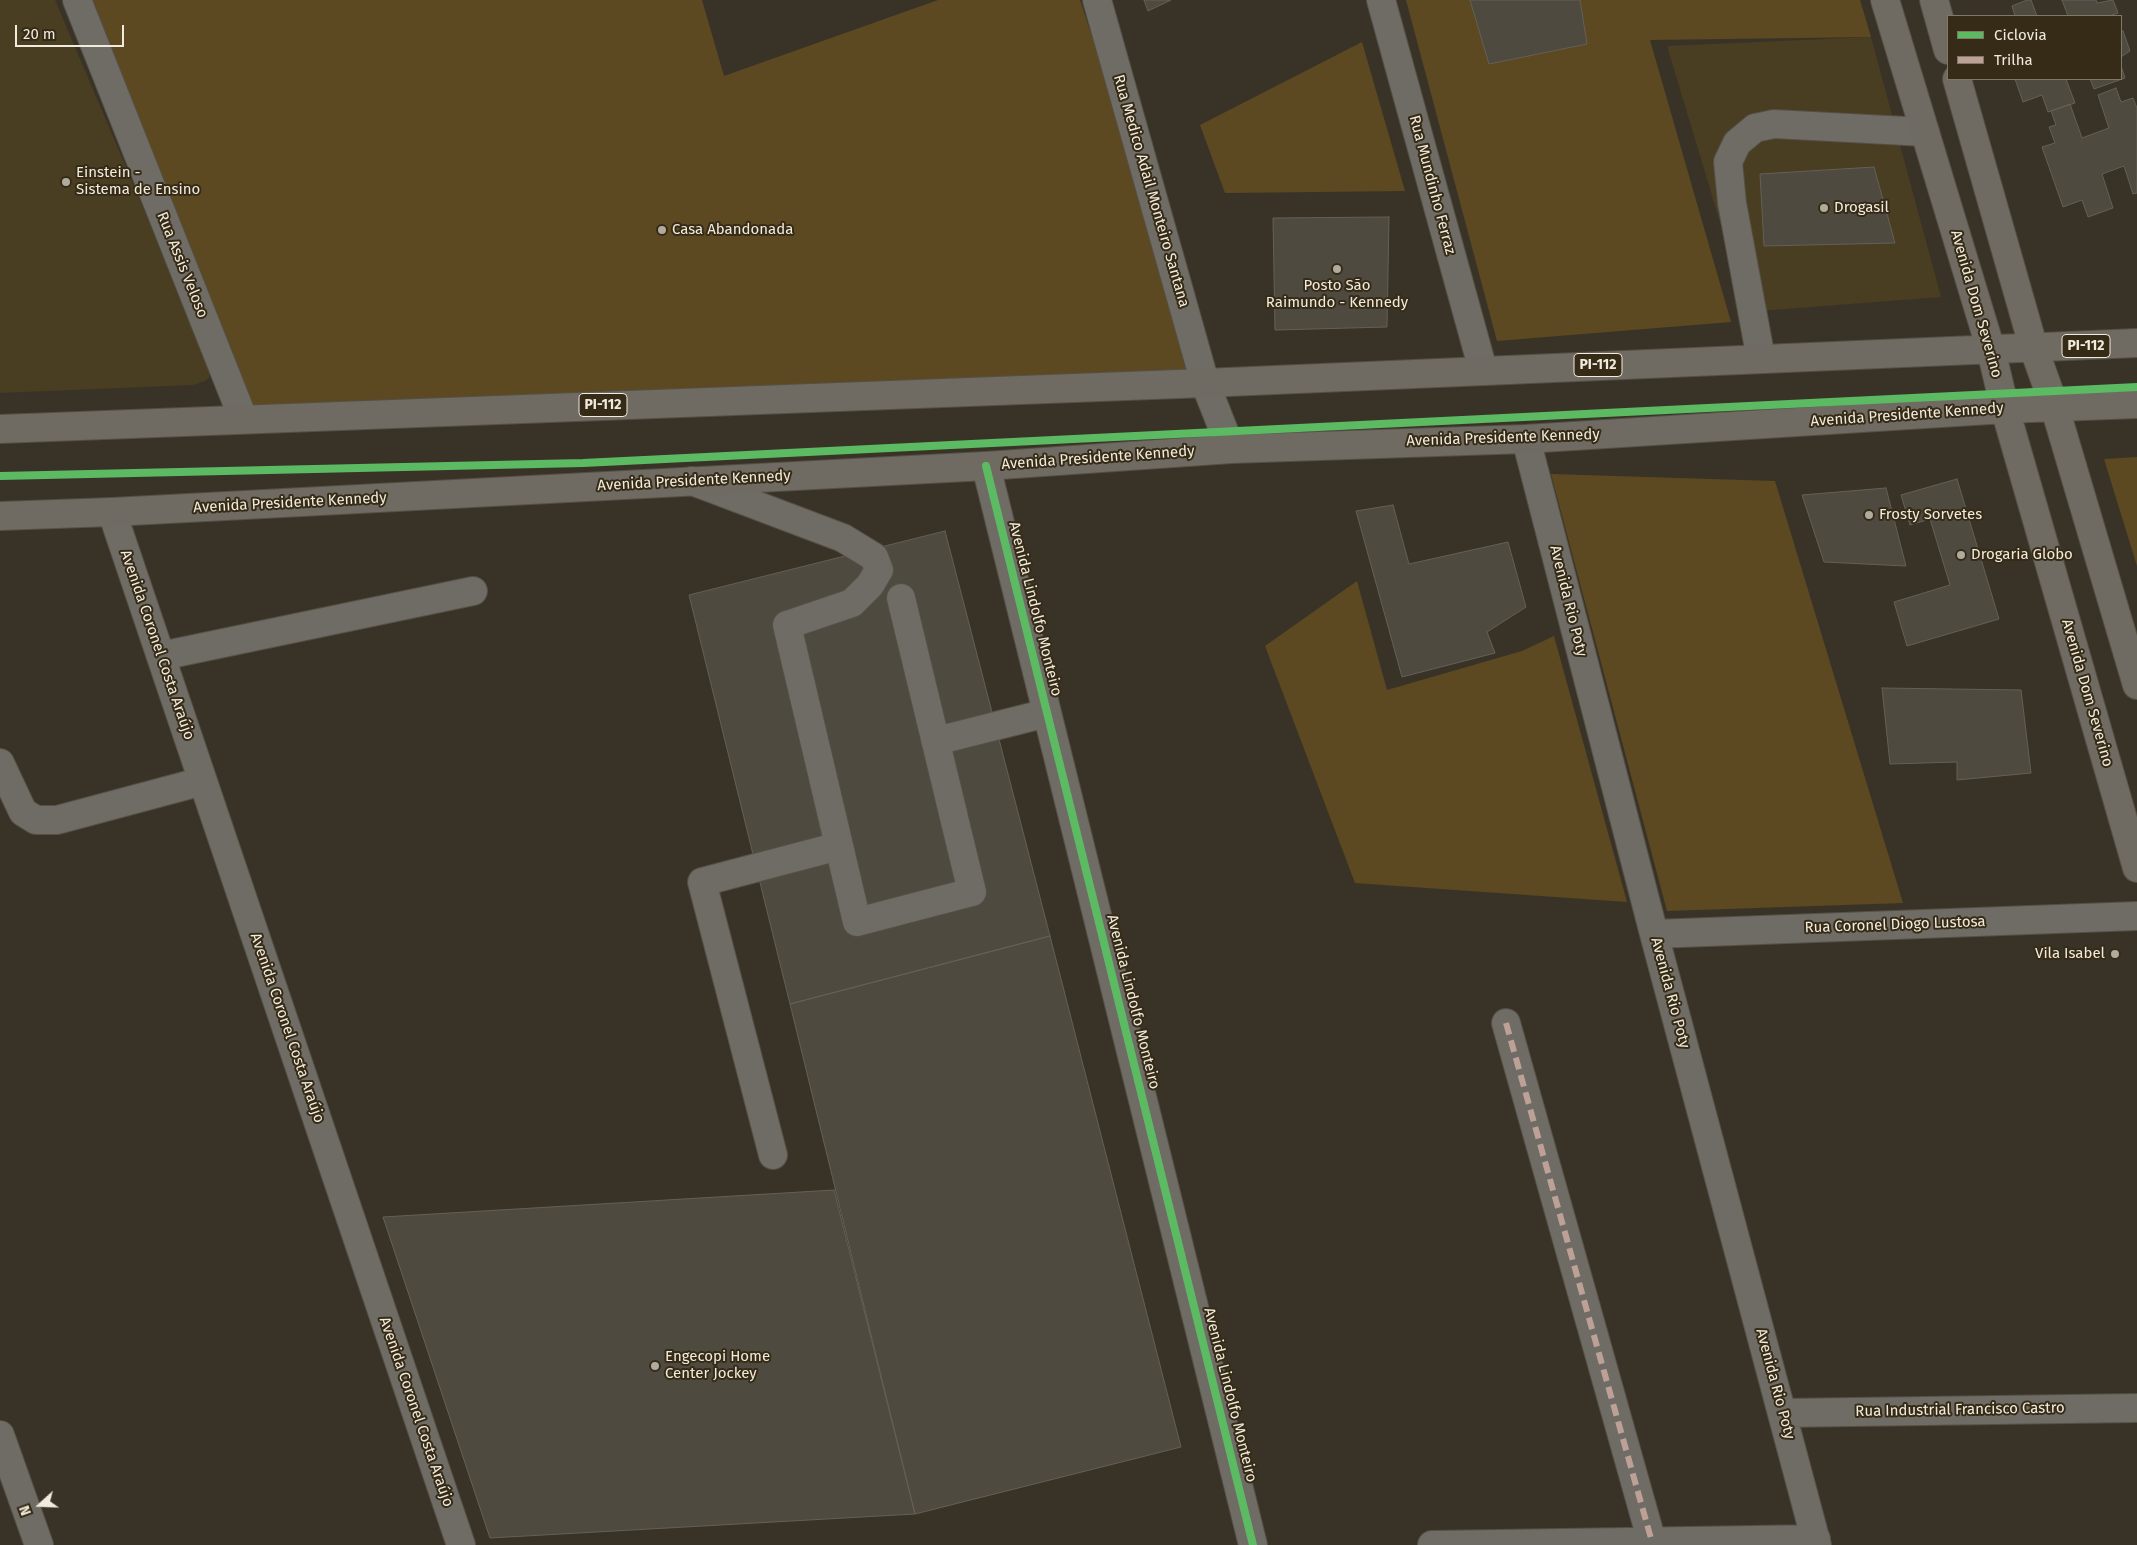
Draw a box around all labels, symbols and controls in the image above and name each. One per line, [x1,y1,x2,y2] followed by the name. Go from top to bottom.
[18,15,126,47] scale bar
[1947,15,2122,80] legend
[23,25,56,43] text: 20 m
[1994,26,2047,44] text: Ciclovia
[1994,51,2033,69] text: Trilha
[1109,73,1193,309] street label: Rua Medico Adail Monteiro Santana
[1405,113,1459,257] street label: Rua Mundinho Ferraz
[76,164,200,199] place label: Einstein - Sistema de Ensino
[60,176,72,188] marker: Einstein - Sistema de Ensino
[1834,199,1889,217] place label: Drogasil
[1818,202,1830,214] marker: Drogasil
[153,209,211,321] street label: Rua Assis Veloso
[672,221,793,239] place label: Casa Abandonada
[656,224,668,236] marker: Casa Abandonada
[1946,228,2006,380] street label: Avenida Dom Severino
[1331,263,1343,275] marker: Posto São Raimundo - Kennedy
[1266,277,1408,312] place label: Posto São Raimundo - Kennedy
[2062,334,2110,358] road number: PI-112
[1574,354,1622,376] road number: PI-112
[579,394,627,416] road number: PI-112
[1810,399,2004,431] street label: Avenida Presidente Kennedy
[1406,426,1600,450] street label: Avenida Presidente Kennedy
[1001,442,1195,474] street label: Avenida Presidente Kennedy
[597,467,791,495] street label: Avenida Presidente Kennedy
[193,489,387,517] street label: Avenida Presidente Kennedy
[1879,506,1982,524] place label: Frosty Sorvetes
[1863,509,1875,521] marker: Frosty Sorvetes
[1005,520,1065,698] street label: Avenida Lindolfo Monteiro
[1545,544,1591,658] street label: Avenida Rio Poty
[1971,546,2073,564] place label: Drogaria Globo
[116,548,198,742] street label: Avenida Coronel Costa Araújo
[1955,549,1967,561] marker: Drogaria Globo
[2057,617,2117,769] street label: Avenida Dom Severino
[1103,913,1163,1091] street label: Avenida Lindolfo Monteiro
[1804,913,1986,937] street label: Rua Coronel Diogo Lustosa
[246,931,328,1125] street label: Avenida Coronel Costa Araújo
[1647,936,1693,1050] street label: Avenida Rio Poty
[2035,945,2105,963] place label: Vila Isabel
[2109,948,2121,960] marker: Vila Isabel
[1200,1306,1260,1484] street label: Avenida Lindolfo Monteiro
[375,1315,457,1509] street label: Avenida Coronel Costa Araújo
[1752,1327,1798,1441] street label: Avenida Rio Poty
[665,1348,770,1383] place label: Engecopi Home Center Jockey
[649,1360,661,1372] marker: Engecopi Home Center Jockey
[1855,1399,2065,1421] street label: Rua Industrial Francisco Castro
[15,1480,65,1530] north arrow
[16,1503,35,1518] text: N

